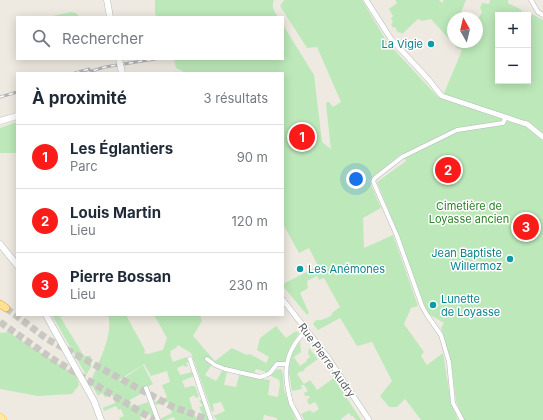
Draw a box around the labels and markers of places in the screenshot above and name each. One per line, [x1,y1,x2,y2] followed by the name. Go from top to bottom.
[381,37,423,51] place label: La Vigie
[426,39,436,49] marker: La Vigie
[289,122,315,152] pin: 1
[435,155,461,185] pin: 2
[513,212,539,242] pin: 3
[431,246,502,273] place label: Jean Baptiste Willermoz
[505,254,515,264] marker: Jean Baptiste Willermoz
[308,262,385,276] place label: Les Anémones
[295,264,305,274] marker: Les Anémones
[441,292,500,319] place label: Lunette de Loyasse
[428,300,438,310] marker: Lunette de Loyasse

